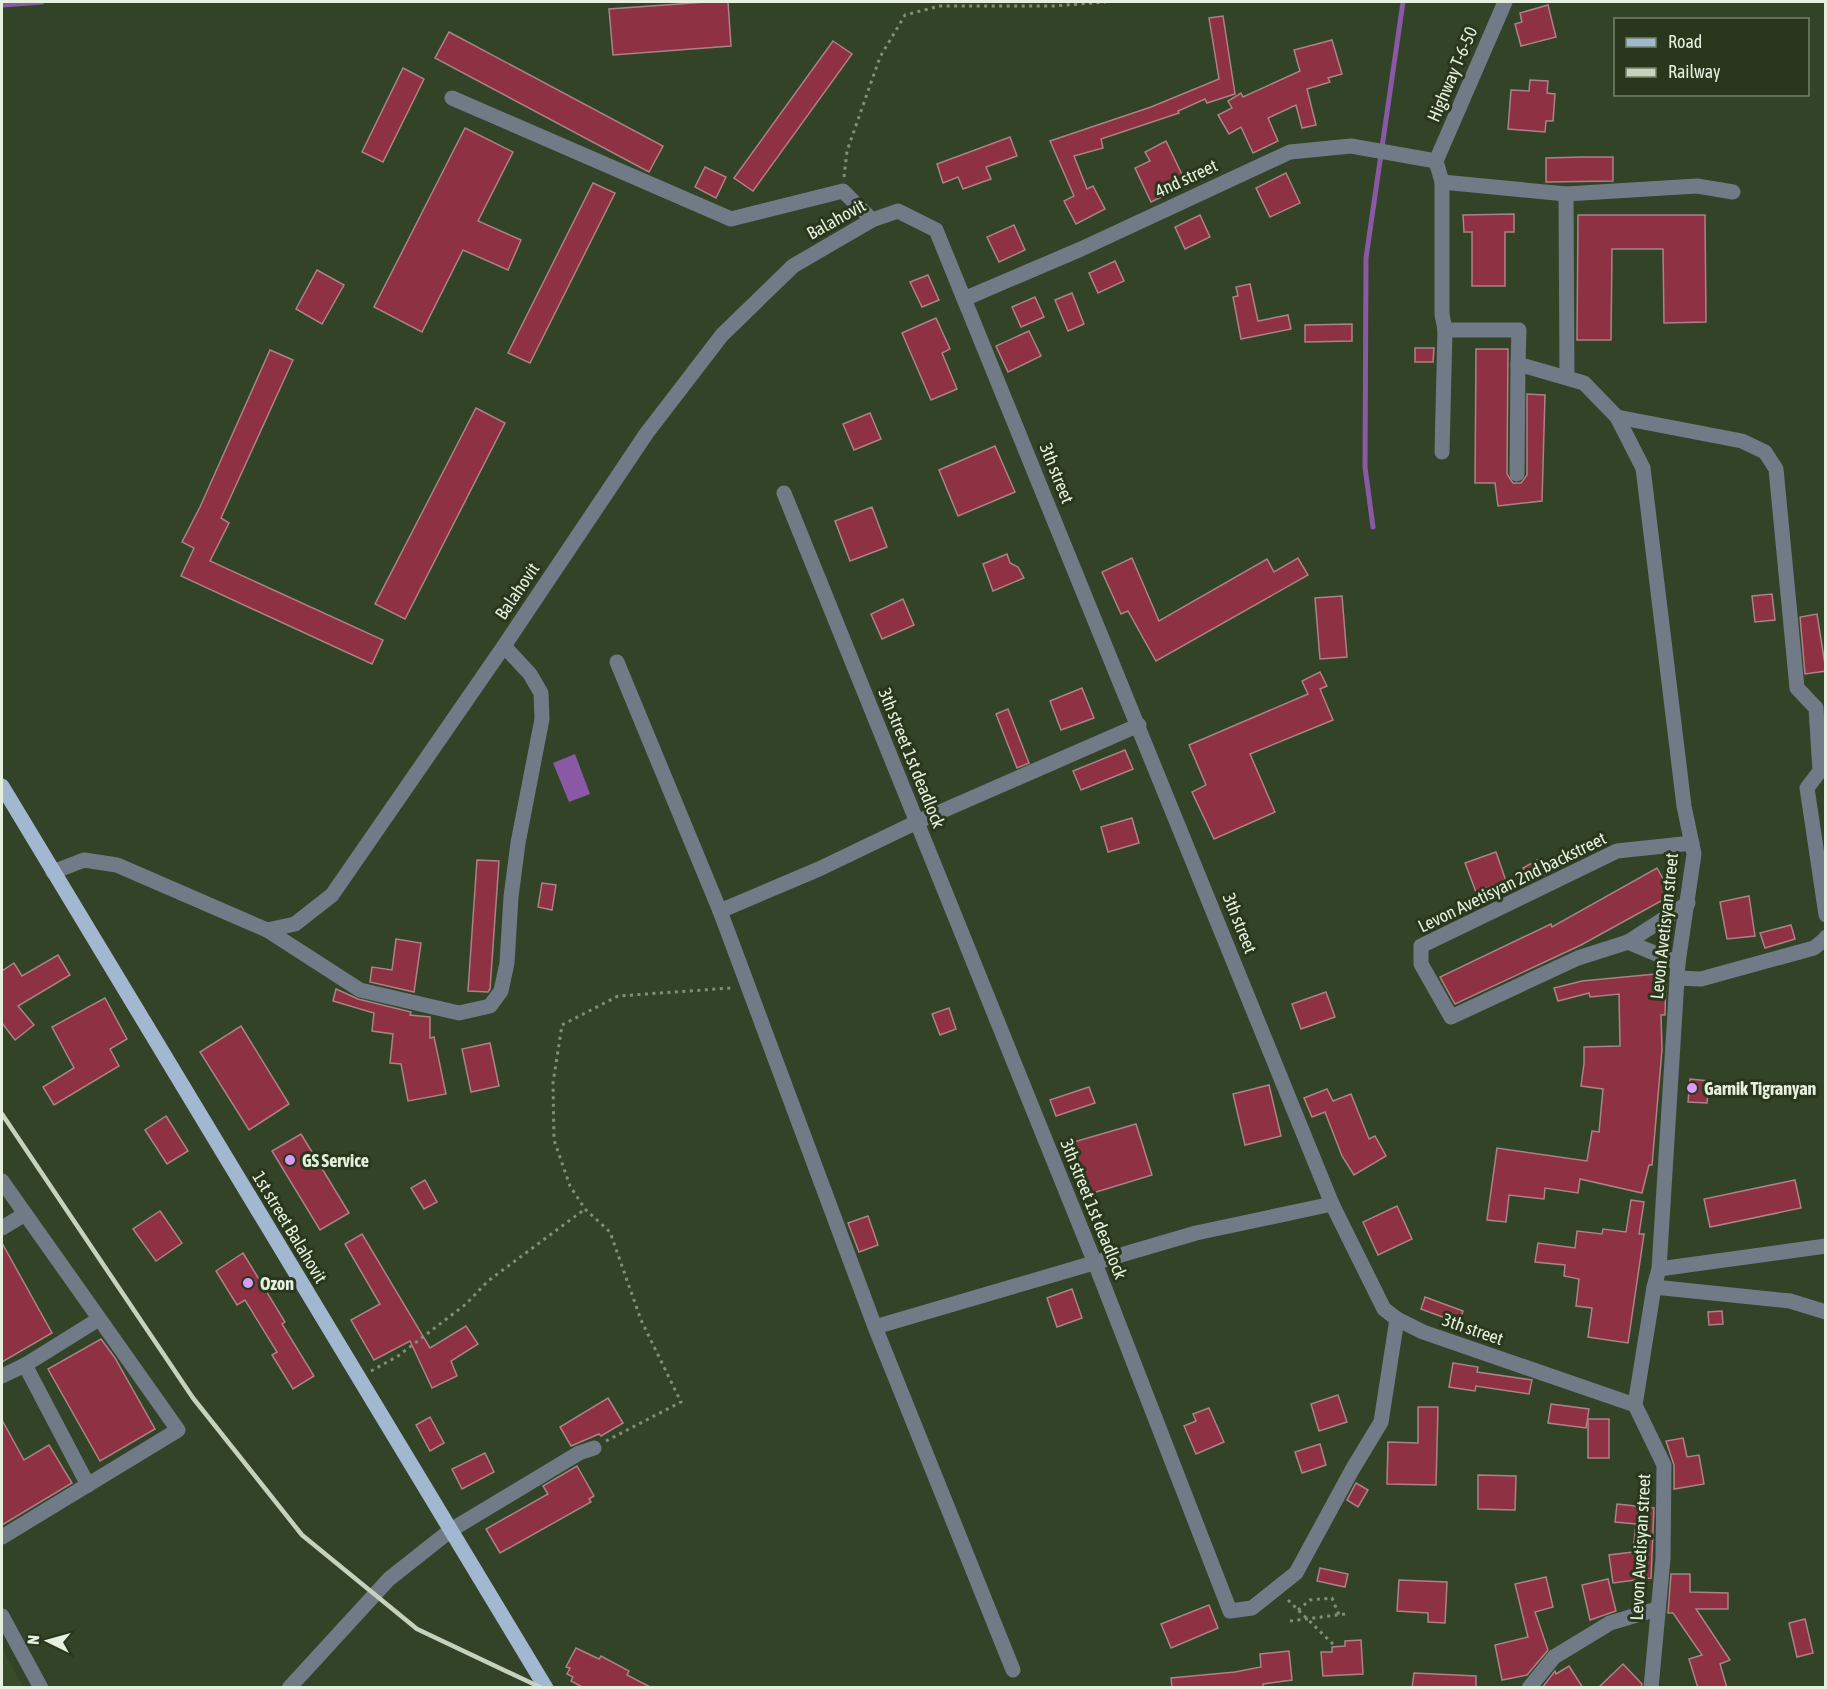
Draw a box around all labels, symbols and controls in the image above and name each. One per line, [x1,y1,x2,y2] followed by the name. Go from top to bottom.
[1614,18,1809,96] legend
[1423,23,1481,125] street label: Highway T-6-50
[1668,31,1702,52] text: Road
[1668,61,1720,82] text: Railway
[1151,154,1221,202] street label: 4nd street
[803,194,869,244] street label: Balahovit
[1035,440,1079,506] street label: 3th street
[490,559,544,623] street label: Balahovit
[874,685,950,831] street label: 3th street 1st deadlock
[1415,827,1609,937] street label: Levon Avetisyan 2nd backstreet
[1646,852,1682,1000] street label: Levon Avetisyan street
[1218,890,1262,956] street label: 3th street
[1704,1078,1817,1099] place label: Garnik Tigranyan
[1685,1081,1699,1095] marker: Garnik Tigranyan
[1056,1136,1132,1282] street label: 3th street 1st deadlock
[302,1150,369,1171] place label: GS Service
[283,1153,297,1167] marker: GS Service
[248,1167,332,1287] street label: 1st street Balahovit
[260,1273,294,1294] place label: Ozon
[241,1276,255,1290] marker: Ozon
[1440,1309,1506,1349] street label: 3th street
[1626,1473,1654,1621] street label: Levon Avetisyan street
[18,1611,78,1671] north arrow
[24,1634,42,1645] text: N

